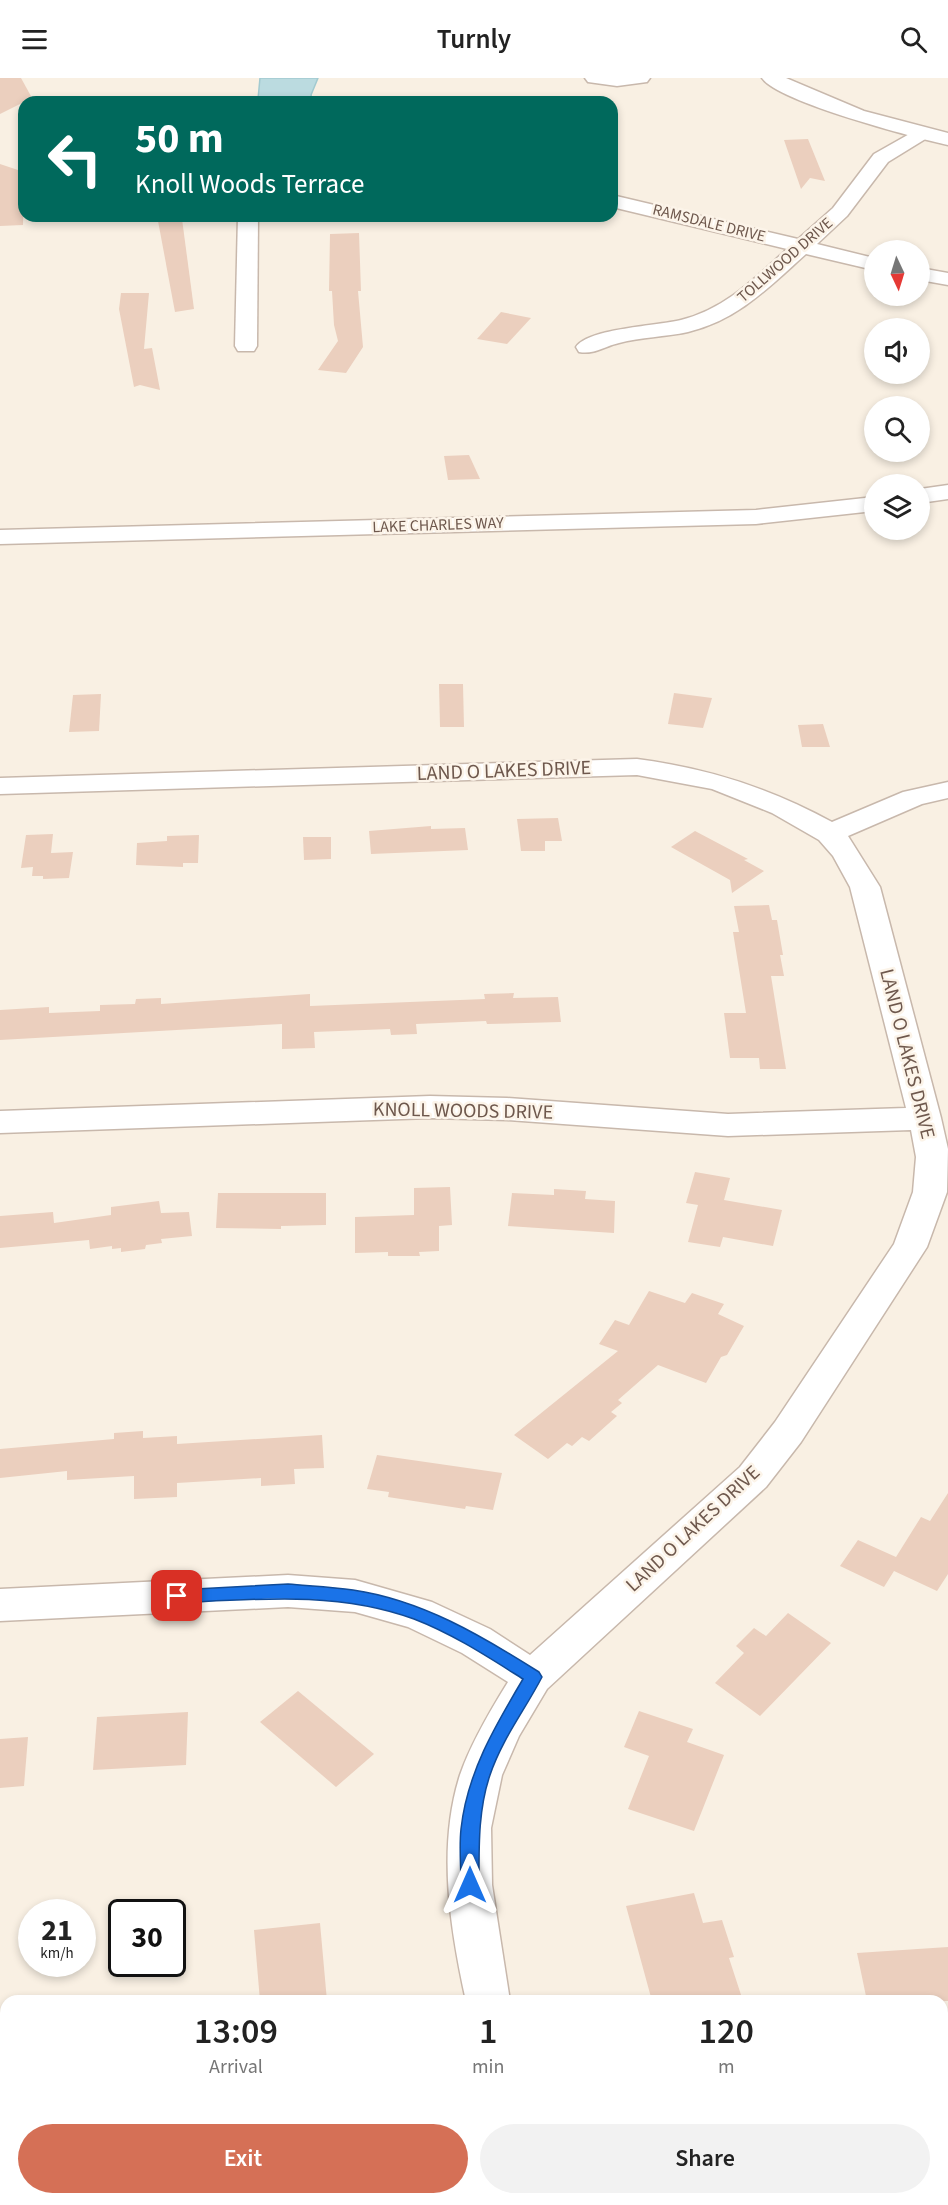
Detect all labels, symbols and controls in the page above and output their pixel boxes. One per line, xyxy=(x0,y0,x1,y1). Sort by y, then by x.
text: Turnly xyxy=(437,20,511,59)
icon: menu xyxy=(18,23,51,56)
icon: search xyxy=(897,23,930,56)
text: 50 m xyxy=(135,109,224,169)
icon: left xyxy=(36,120,114,198)
text: Knoll Woods Terrace xyxy=(135,165,364,204)
street label: RAMSDALE DRIVE xyxy=(650,198,768,248)
street label: TOLLWOOD DRIVE xyxy=(732,212,838,308)
north arrow xyxy=(864,240,930,306)
map controls xyxy=(864,240,930,540)
button: sound xyxy=(864,318,930,384)
button: search xyxy=(864,396,930,462)
button: layers xyxy=(864,474,930,540)
street label: LAKE CHARLES WAY xyxy=(372,512,504,538)
street label: LAND O LAKES DRIVE xyxy=(416,754,592,788)
street label: LAND O LAKES DRIVE xyxy=(872,966,942,1142)
street label: KNOLL WOODS DRIVE xyxy=(373,1095,553,1127)
street label: LAND O LAKES DRIVE xyxy=(620,1459,766,1599)
pin xyxy=(151,1570,202,1621)
icon: arrive xyxy=(160,1579,193,1612)
position arrow xyxy=(438,1853,502,1917)
speed limit sign: 30 xyxy=(108,1899,186,1977)
text: 21 xyxy=(41,1909,73,1952)
text: km/h xyxy=(40,1943,74,1964)
text: 13:09 xyxy=(194,2006,278,2057)
text: 1 xyxy=(479,2006,497,2057)
text: 120 xyxy=(698,2006,754,2057)
text: Arrival xyxy=(209,2053,263,2081)
text: min xyxy=(472,2053,504,2081)
text: m xyxy=(718,2053,734,2081)
button: Exit xyxy=(18,2124,468,2193)
button: Share xyxy=(480,2124,930,2193)

